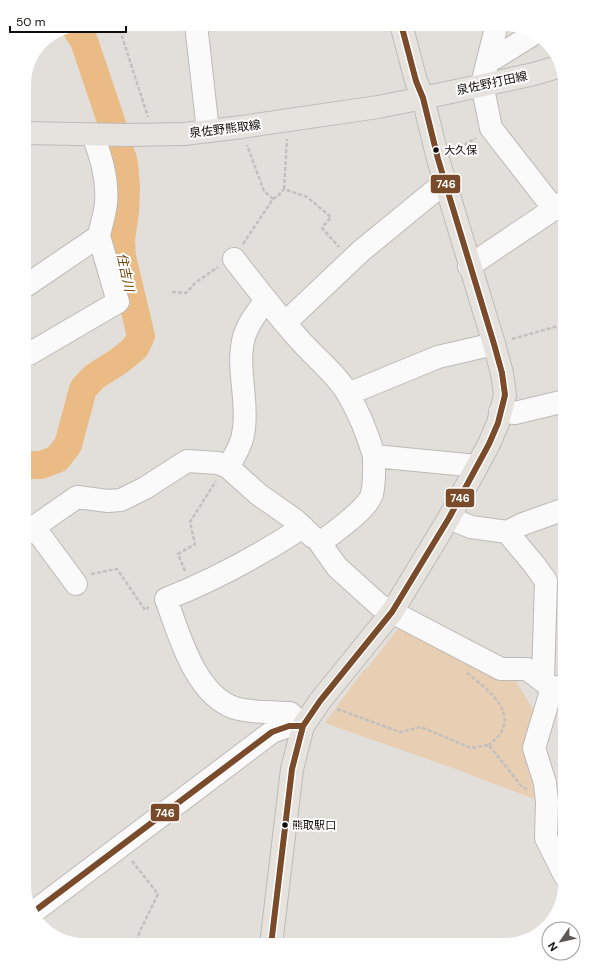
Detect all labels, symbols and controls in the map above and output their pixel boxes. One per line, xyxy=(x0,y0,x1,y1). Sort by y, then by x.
scale bar xyxy=(10,8,126,34)
text: 50 m xyxy=(16,14,45,30)
street label: 泉佐野打田線 xyxy=(455,68,529,98)
street label: 泉佐野熊取線 xyxy=(188,117,262,141)
place label: 大久保 xyxy=(444,143,478,157)
marker: 大久保 xyxy=(431,145,441,155)
line badge: 746 xyxy=(430,174,461,194)
text: 746 xyxy=(436,177,456,191)
water label: 住吉川 xyxy=(113,251,138,295)
line badge: 746 xyxy=(445,488,475,508)
text: 746 xyxy=(450,491,470,505)
line badge: 746 xyxy=(150,803,180,822)
text: 746 xyxy=(155,806,175,820)
place label: 熊取駅口 xyxy=(292,818,336,832)
marker: 熊取駅口 xyxy=(280,820,290,830)
north arrow xyxy=(541,921,581,961)
text: N xyxy=(545,939,561,954)

